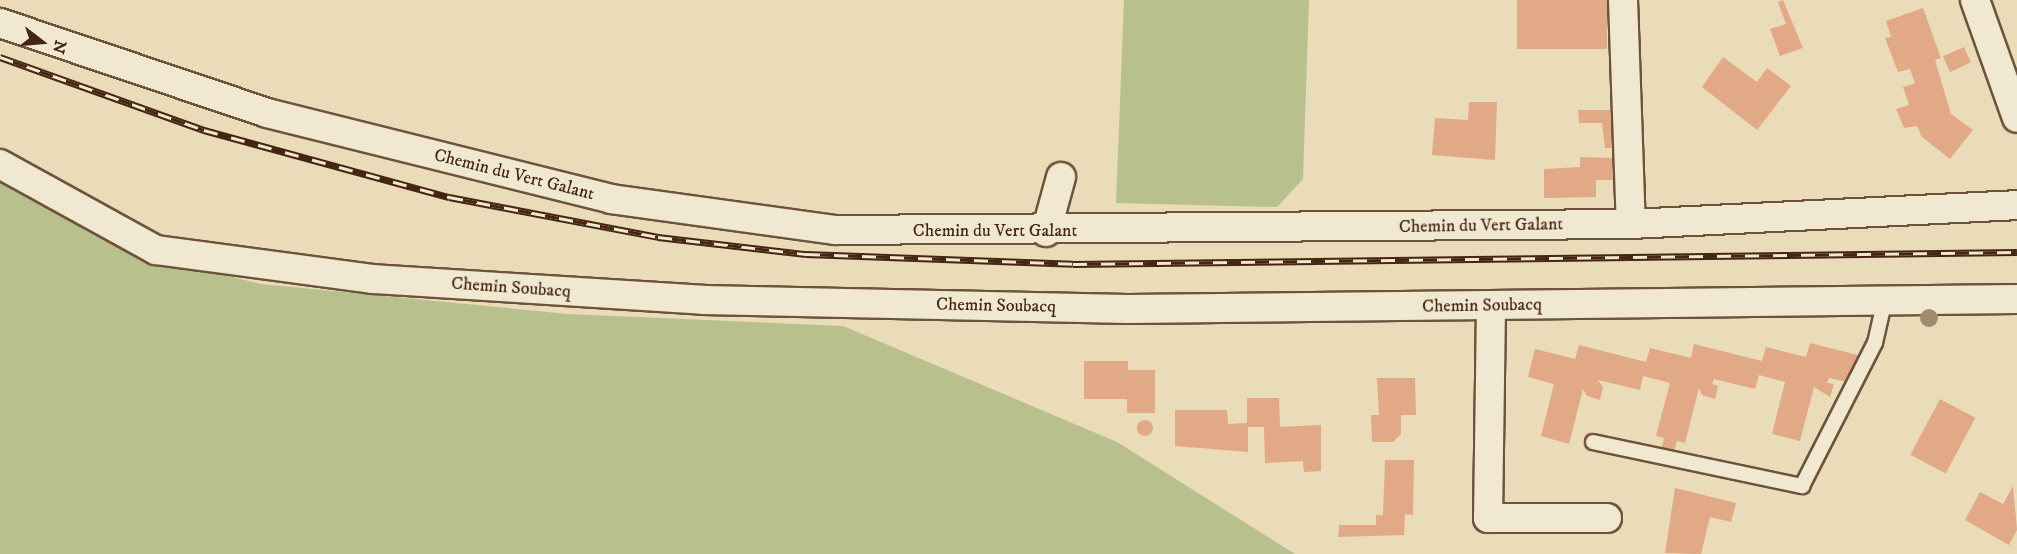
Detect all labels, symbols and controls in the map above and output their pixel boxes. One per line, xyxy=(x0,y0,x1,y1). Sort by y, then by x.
north arrow xyxy=(12,12,72,72)
text: N xyxy=(48,38,71,56)
street label: Chemin du Vert Galant xyxy=(432,145,596,205)
street label: Chemin du Vert Galant xyxy=(1399,214,1563,238)
street label: Chemin du Vert Galant xyxy=(913,220,1077,242)
street label: Chemin Soubacq xyxy=(450,273,572,303)
street label: Chemin Soubacq xyxy=(936,294,1056,318)
street label: Chemin Soubacq xyxy=(1422,294,1542,318)

